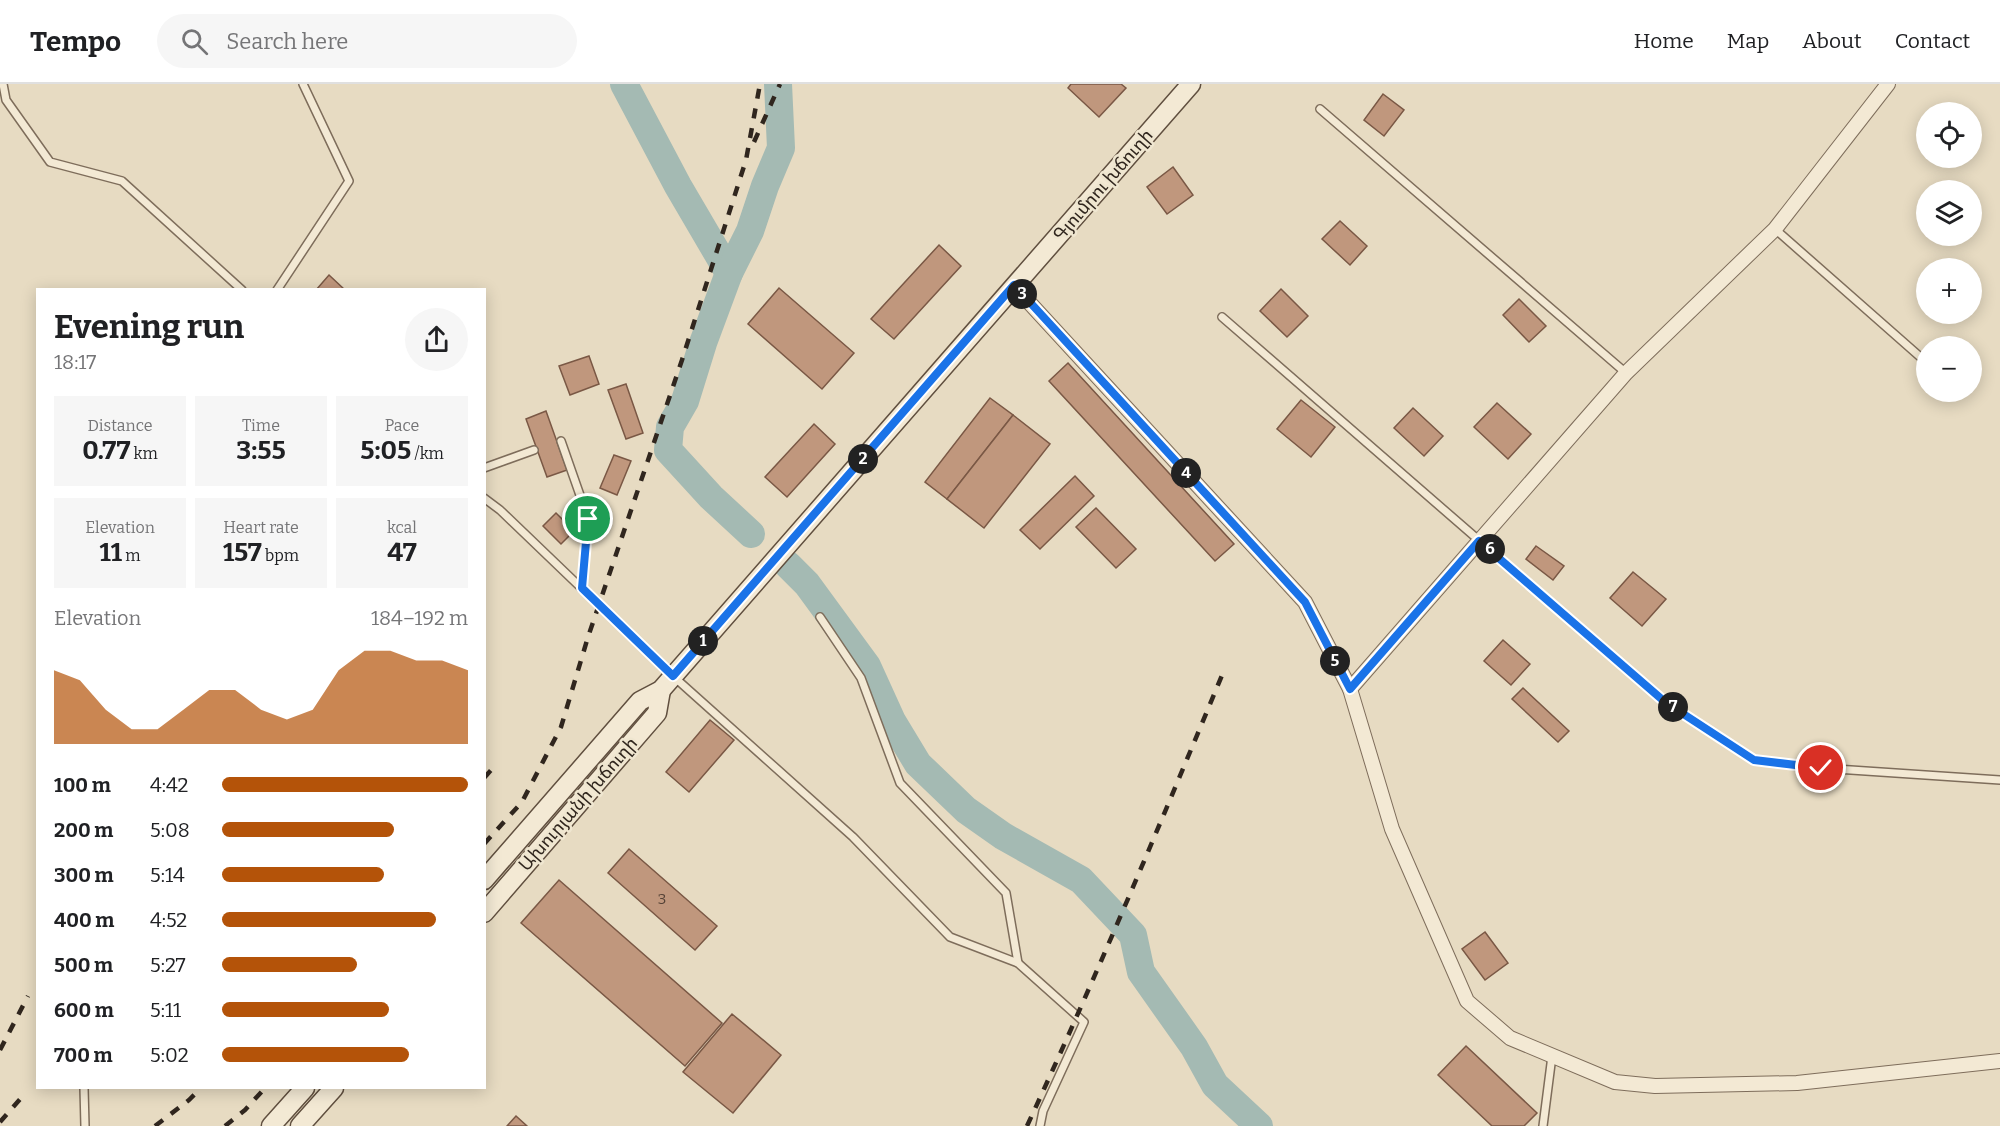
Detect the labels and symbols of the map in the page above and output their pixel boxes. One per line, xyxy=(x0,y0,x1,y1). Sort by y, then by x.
street label: Գյումրու խճուղի xyxy=(1048,124,1158,246)
pin: 3 xyxy=(1007,279,1037,309)
pin: 2 xyxy=(848,444,878,474)
pin: 4 xyxy=(1171,458,1201,488)
pin xyxy=(562,493,613,544)
pin: 6 xyxy=(1475,534,1505,564)
pin: 1 xyxy=(688,626,718,656)
pin: 5 xyxy=(1320,646,1350,676)
pin: 7 xyxy=(1658,692,1688,722)
street label: Ախուրյանի խճուղի xyxy=(514,733,642,875)
pin xyxy=(1795,742,1846,793)
house number: 3 xyxy=(658,890,666,908)

